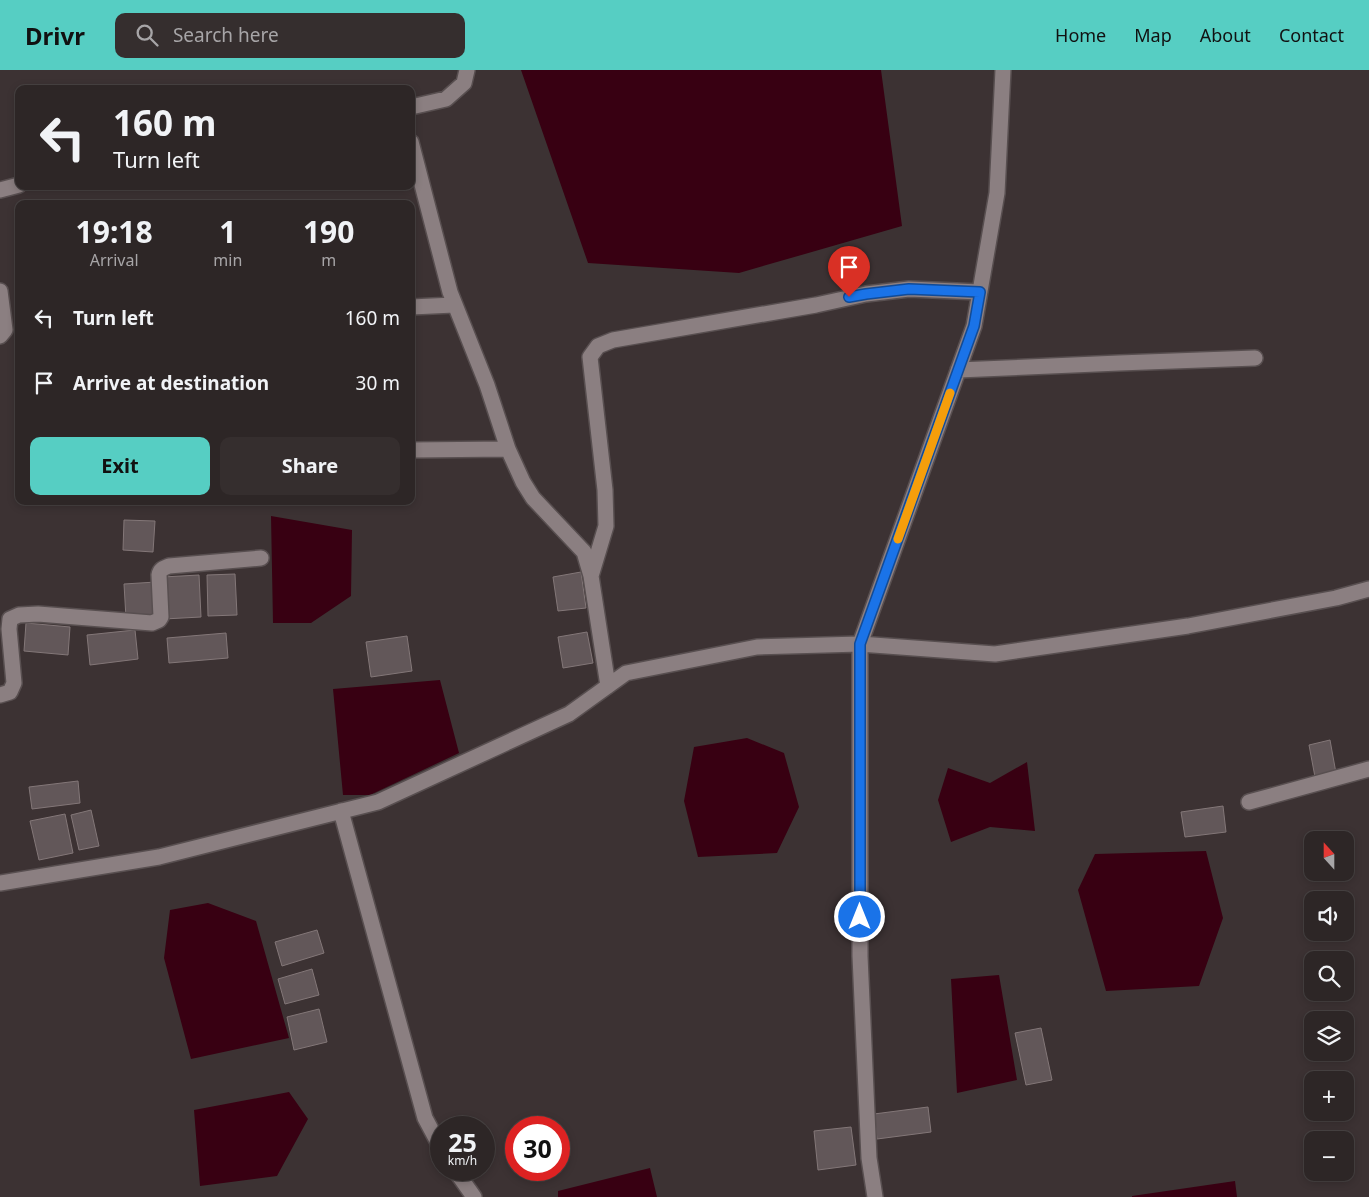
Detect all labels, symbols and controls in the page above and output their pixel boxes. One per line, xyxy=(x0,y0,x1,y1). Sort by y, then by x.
search box xyxy=(115,13,465,58)
text: Drivr xyxy=(25,19,85,52)
icon: search xyxy=(133,21,161,49)
text: Search here xyxy=(173,22,279,48)
text: Home xyxy=(1055,23,1106,47)
text: Map xyxy=(1134,23,1172,47)
text: About xyxy=(1200,23,1251,47)
text: Contact xyxy=(1279,23,1344,47)
text: 160 m xyxy=(113,99,216,146)
icon: left xyxy=(30,105,95,170)
text: Turn left xyxy=(113,144,200,174)
text: 19:18 xyxy=(76,211,153,252)
text: 1 xyxy=(219,211,236,252)
text: 190 xyxy=(303,211,354,252)
pin xyxy=(828,246,870,297)
text: Arrival xyxy=(90,249,139,271)
text: min xyxy=(213,249,242,271)
text: m xyxy=(321,249,336,271)
icon: arrive xyxy=(835,253,863,281)
icon: left xyxy=(30,304,58,332)
text: Turn left xyxy=(73,305,154,331)
text: 160 m xyxy=(345,305,400,331)
icon: arrive xyxy=(30,369,58,397)
text: Arrive at destination xyxy=(73,370,269,396)
text: 30 m xyxy=(356,370,400,396)
button: Exit xyxy=(30,437,210,495)
button: Share xyxy=(220,437,400,495)
north arrow xyxy=(1304,831,1354,881)
map controls xyxy=(1304,831,1354,1181)
position arrow xyxy=(833,890,885,942)
button: sound xyxy=(1304,891,1354,941)
button: search xyxy=(1304,951,1354,1001)
button: layers xyxy=(1304,1011,1354,1061)
button: + xyxy=(1304,1071,1354,1121)
speed limit sign: 30 xyxy=(505,1116,570,1181)
text: 25 xyxy=(448,1125,477,1159)
button: − xyxy=(1304,1131,1354,1181)
text: km/h xyxy=(448,1152,477,1169)

